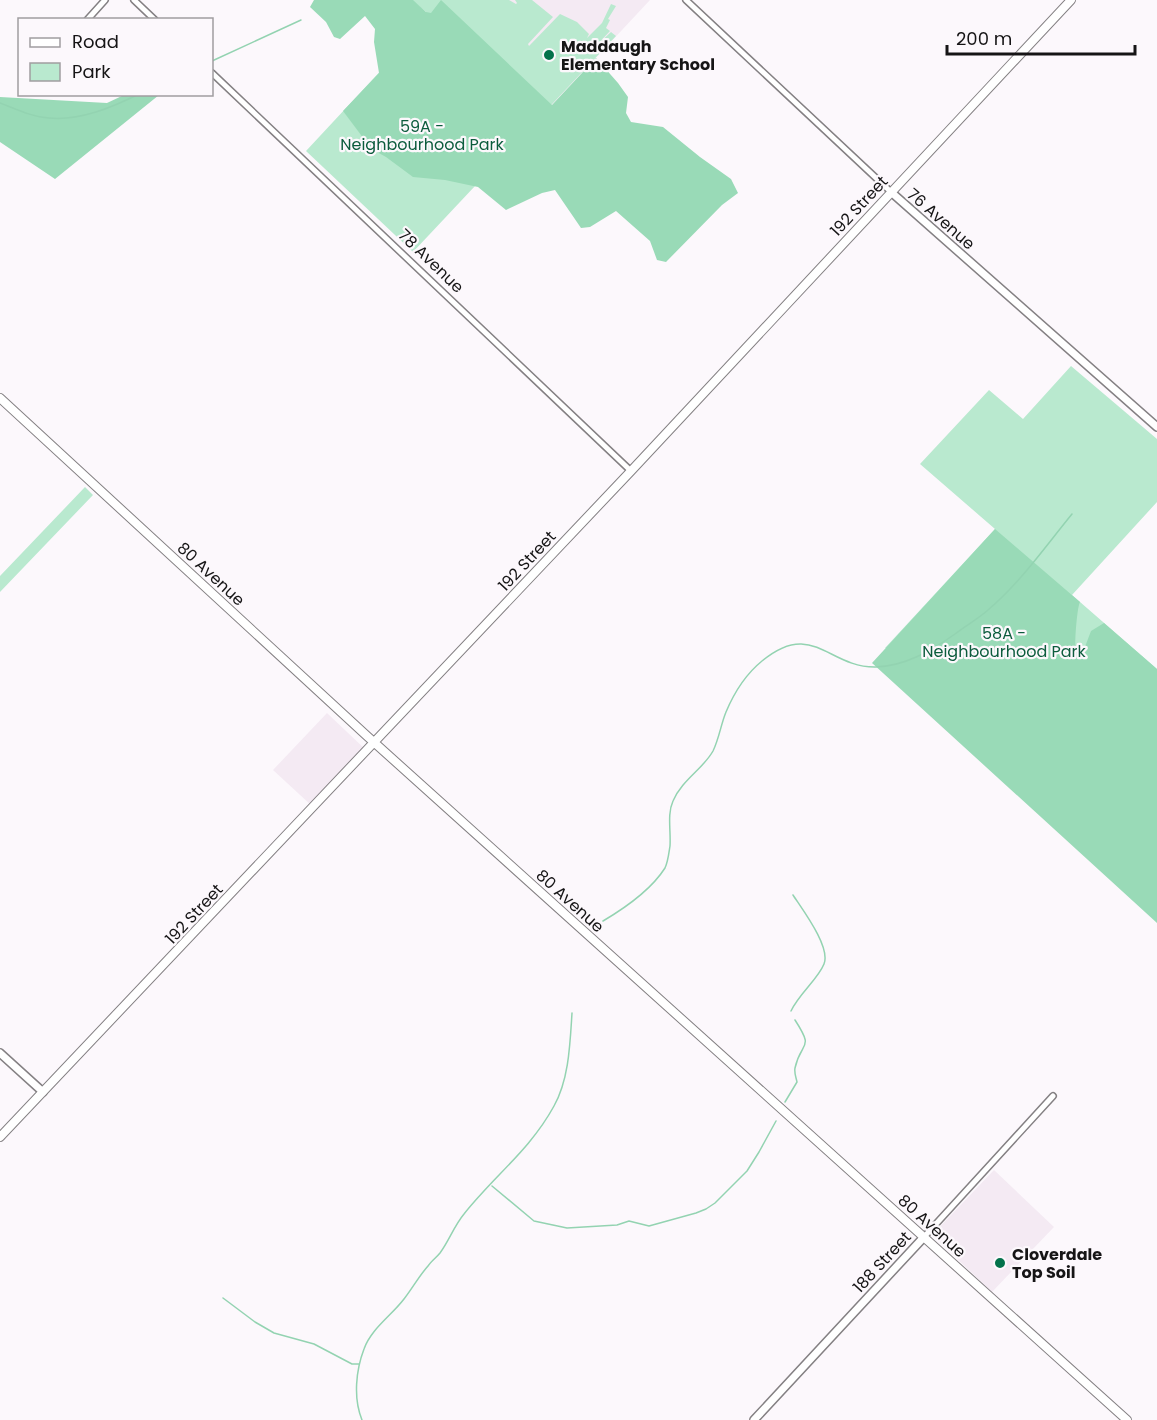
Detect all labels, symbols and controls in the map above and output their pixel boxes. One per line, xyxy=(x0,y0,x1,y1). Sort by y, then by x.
legend xyxy=(18,18,213,96)
scale bar xyxy=(947,18,1134,56)
text: 200 m xyxy=(956,26,1012,51)
text: Road xyxy=(72,29,119,54)
place label: Maddaugh Elementary School xyxy=(561,35,715,76)
marker: Maddaugh Elementary School xyxy=(542,48,556,62)
text: Park xyxy=(72,59,111,84)
park label: 59A - Neighbourhood Park xyxy=(340,115,505,156)
street label: 192 Street xyxy=(825,170,893,241)
street label: 76 Avenue xyxy=(902,183,980,255)
street label: 78 Avenue xyxy=(393,224,469,298)
street label: 192 Street xyxy=(493,525,561,596)
street label: 80 Avenue xyxy=(172,537,250,611)
park label: 58A - Neighbourhood Park xyxy=(922,622,1087,663)
street label: 80 Avenue xyxy=(531,864,609,938)
street label: 192 Street xyxy=(160,878,228,949)
street label: 80 Avenue xyxy=(893,1189,971,1263)
street label: 188 Street xyxy=(848,1226,917,1298)
place label: Cloverdale Top Soil xyxy=(1012,1243,1102,1284)
marker: Cloverdale Top Soil xyxy=(993,1256,1007,1270)

